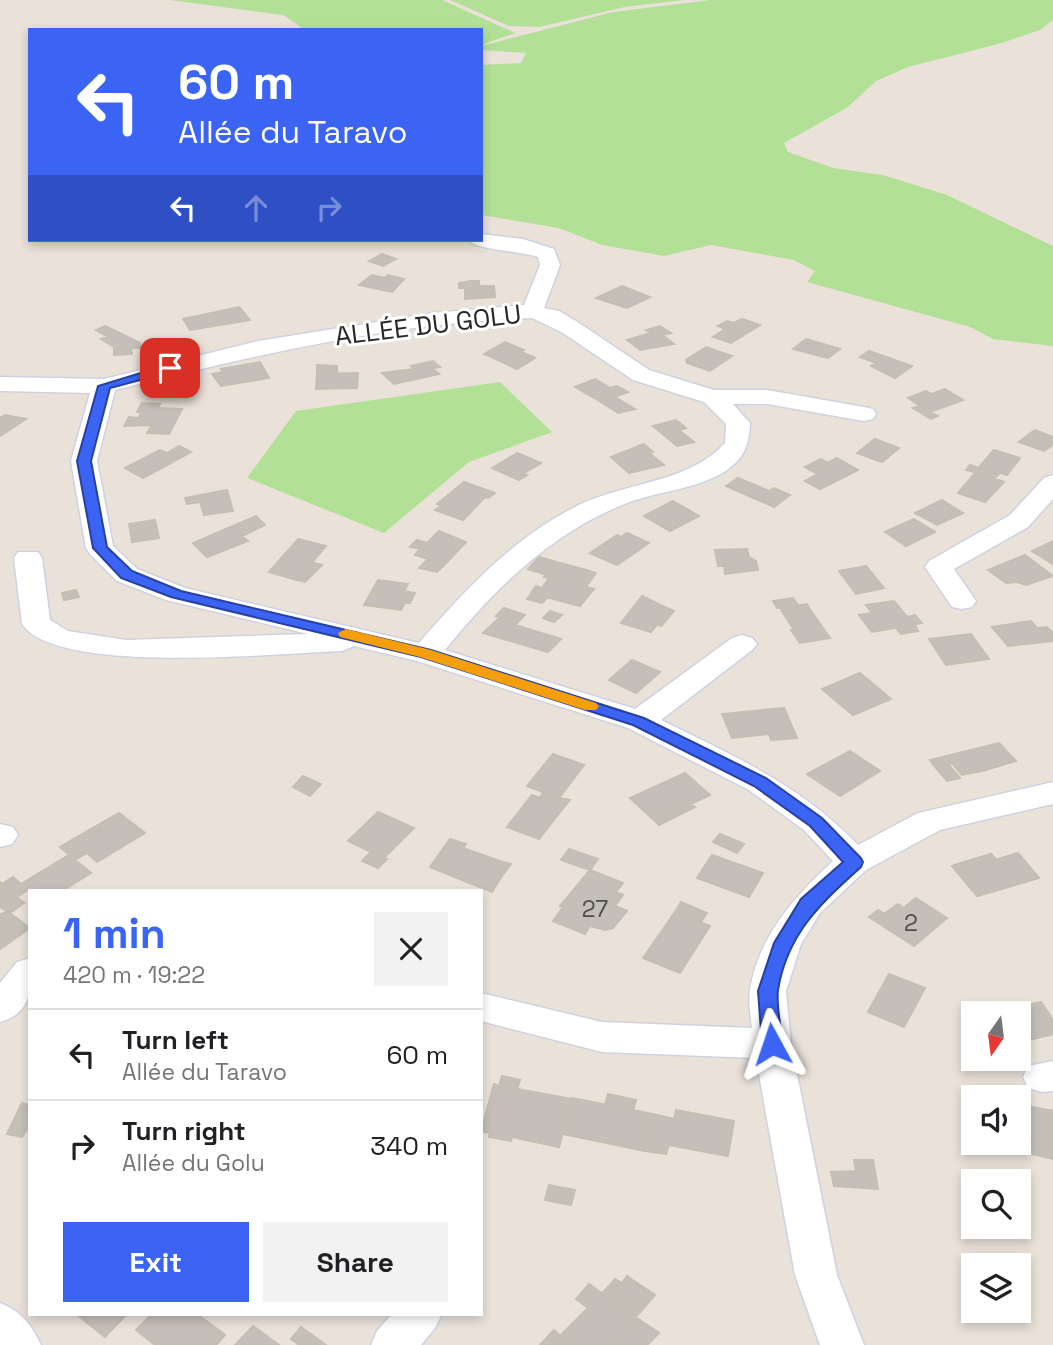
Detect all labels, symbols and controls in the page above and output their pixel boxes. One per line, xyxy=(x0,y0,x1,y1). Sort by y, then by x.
text: 60 m xyxy=(178,51,294,113)
icon: left xyxy=(63,56,154,147)
text: Allée du Taravo xyxy=(178,112,407,152)
icon: left xyxy=(164,189,202,227)
icon: ahead xyxy=(237,189,275,227)
icon: right xyxy=(310,189,348,227)
street label: ALLÉE DU GOLU xyxy=(333,297,523,353)
pin xyxy=(140,338,200,398)
icon: arrive xyxy=(151,349,189,387)
house number: 27 xyxy=(582,894,608,924)
text: 1 min xyxy=(63,907,166,960)
house number: 2 xyxy=(904,908,918,938)
button: close xyxy=(374,912,448,986)
text: 420 m · 19:22 xyxy=(63,960,205,990)
north arrow xyxy=(961,1001,1031,1071)
map controls xyxy=(961,1001,1031,1323)
position arrow xyxy=(735,1007,809,1081)
text: Turn left xyxy=(122,1023,229,1057)
icon: left xyxy=(63,1036,101,1074)
text: 60 m xyxy=(386,1038,448,1072)
text: Allée du Taravo xyxy=(122,1057,287,1087)
button: sound xyxy=(961,1085,1031,1155)
text: Turn right xyxy=(122,1114,246,1148)
icon: right xyxy=(63,1127,101,1165)
text: 340 m xyxy=(370,1129,448,1163)
text: Allée du Golu xyxy=(122,1148,265,1178)
button: search xyxy=(961,1169,1031,1239)
button: Exit xyxy=(63,1222,249,1302)
button: Share xyxy=(263,1222,448,1302)
button: layers xyxy=(961,1253,1031,1323)

